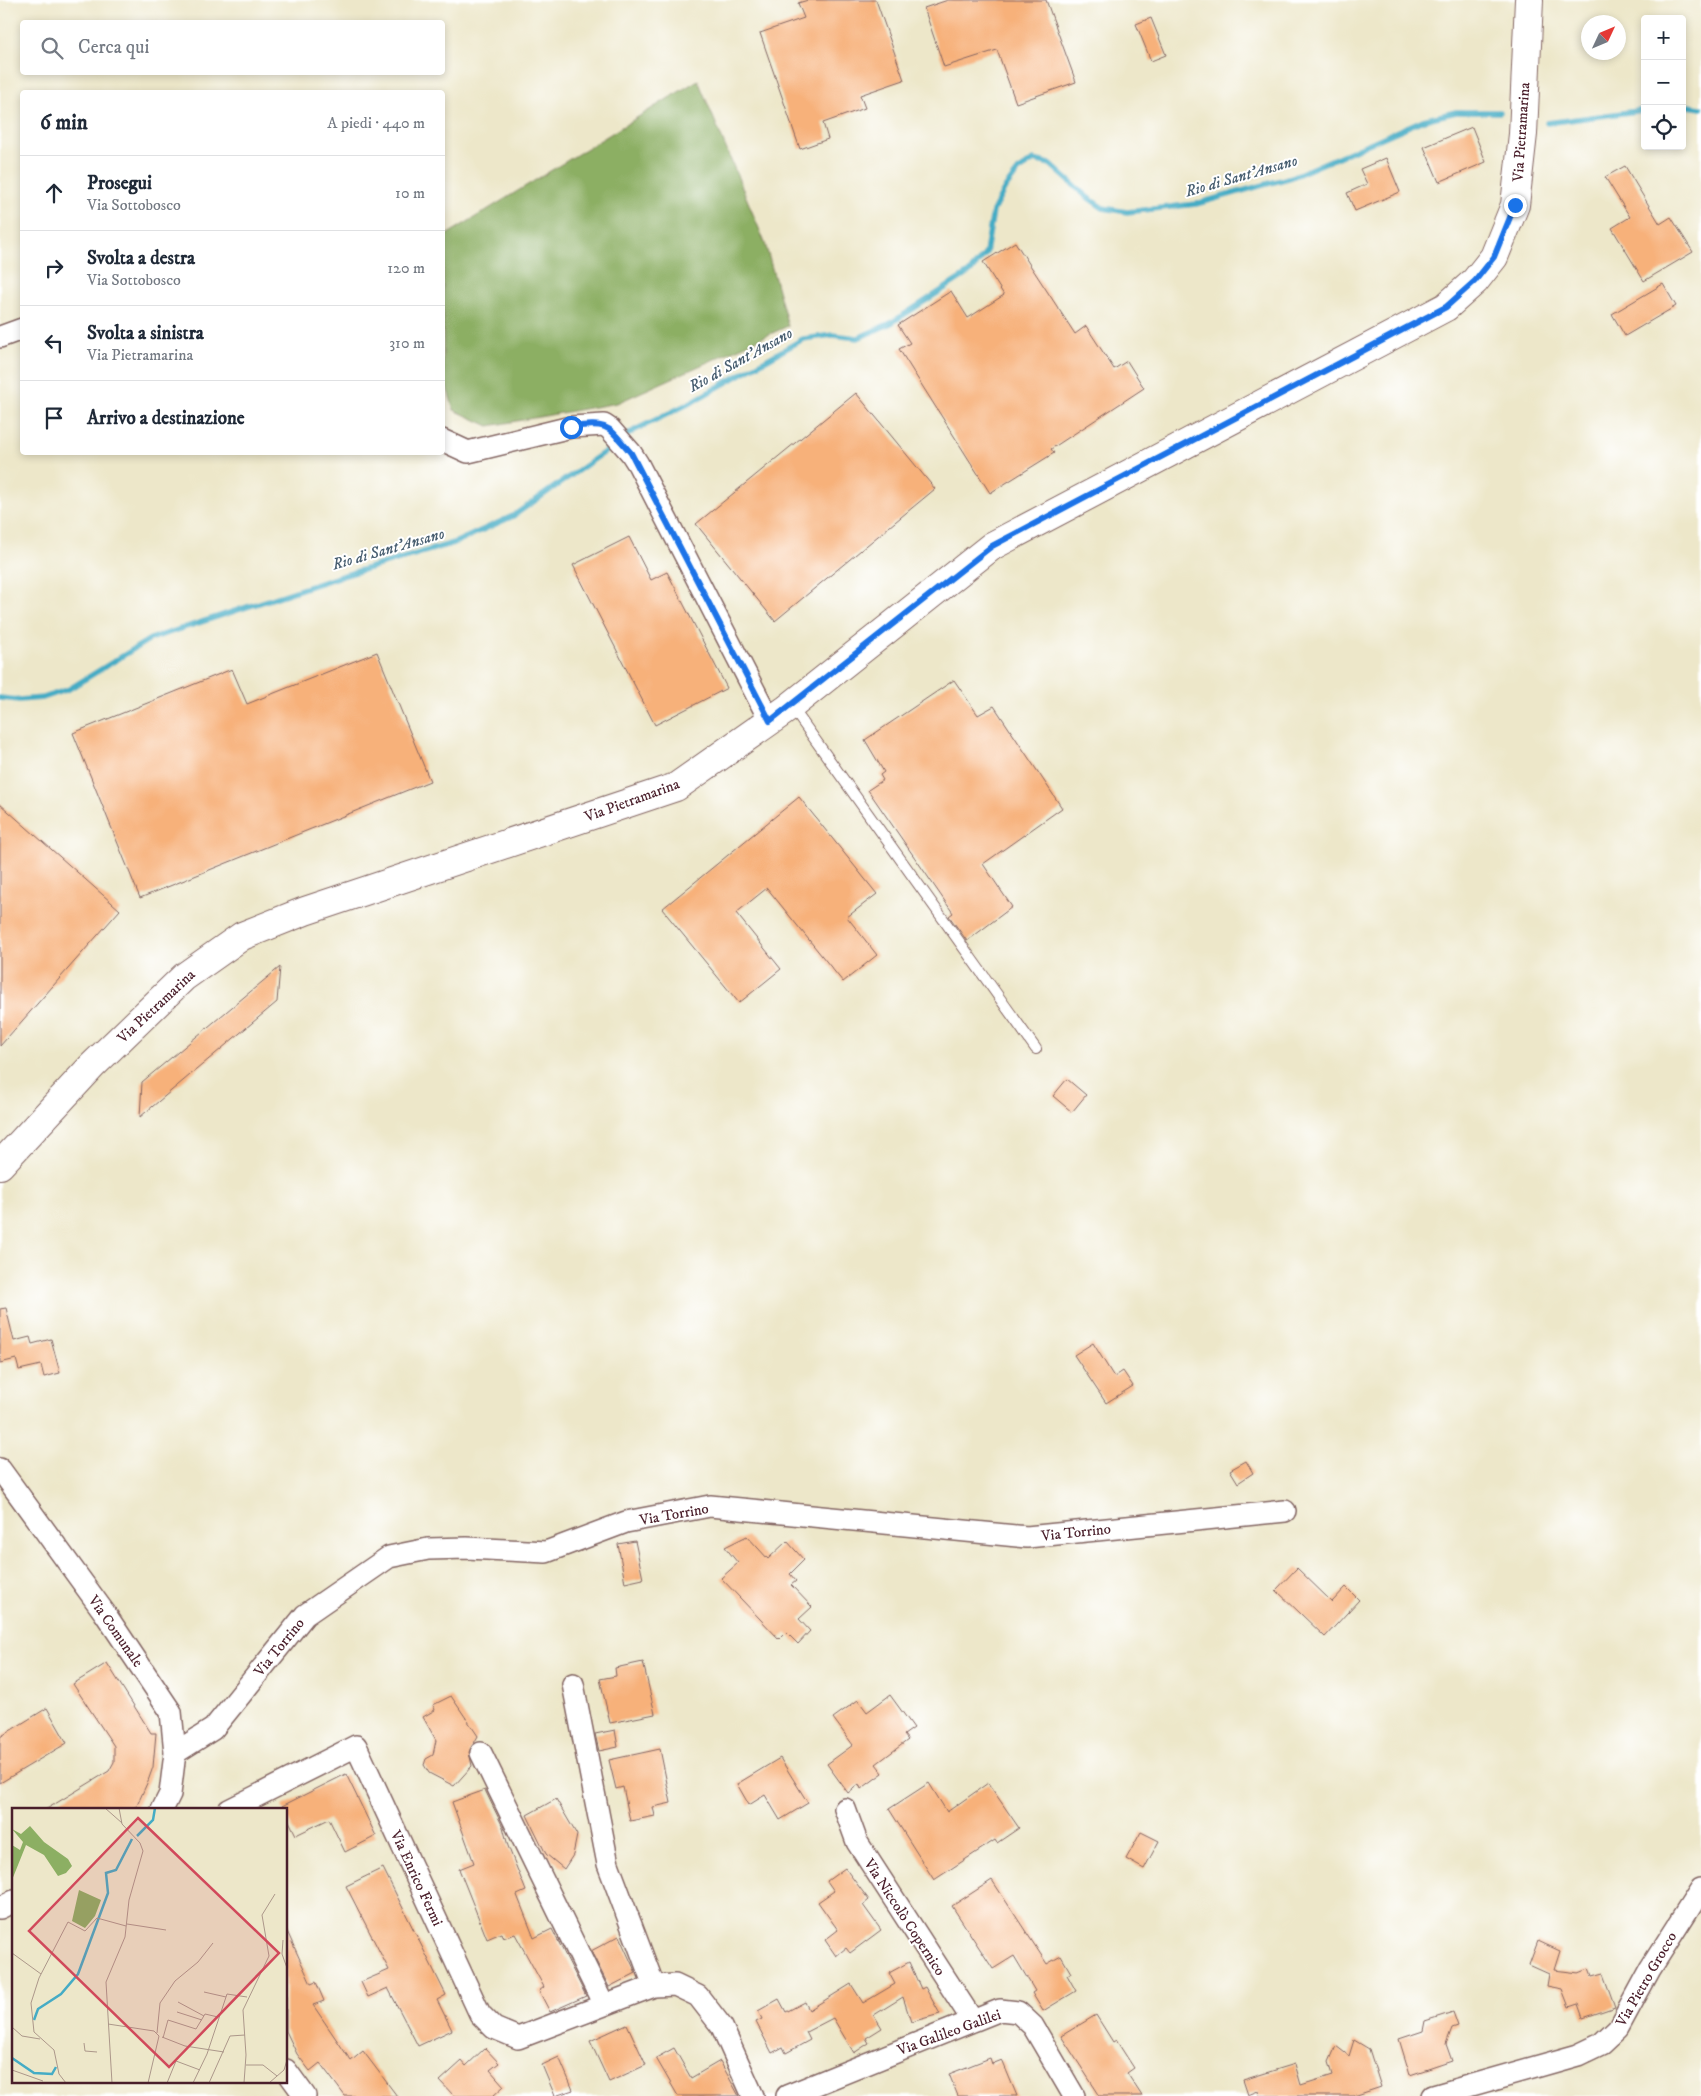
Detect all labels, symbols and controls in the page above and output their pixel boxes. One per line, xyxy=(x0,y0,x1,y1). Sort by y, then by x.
north arrow xyxy=(1581,15,1626,60)
map controls xyxy=(1641,15,1686,150)
button: + xyxy=(1641,15,1686,60)
search box xyxy=(20,20,445,75)
icon: search xyxy=(38,34,66,62)
text: Cerca qui xyxy=(78,36,149,59)
button: − xyxy=(1641,60,1686,105)
street label: Via Pietramarina xyxy=(1508,81,1534,183)
button: locate xyxy=(1641,105,1686,150)
text: 6 min xyxy=(40,110,88,136)
text: A piedi · 440 m xyxy=(327,113,425,133)
water label: Rio di Sant'Ansano xyxy=(1182,150,1300,202)
text: Prosegui xyxy=(87,172,152,195)
icon: ahead xyxy=(40,179,68,207)
text: 10 m xyxy=(395,183,425,203)
route end xyxy=(1504,194,1527,217)
text: Via Sottobosco xyxy=(87,195,181,215)
text: Svolta a destra xyxy=(87,247,195,270)
icon: right xyxy=(40,254,68,282)
text: 120 m xyxy=(387,258,425,278)
text: Via Sottobosco xyxy=(87,270,181,290)
text: Svolta a sinistra xyxy=(87,322,204,345)
water label: Rio di Sant'Ansano xyxy=(684,323,796,397)
icon: left xyxy=(40,329,68,357)
text: 310 m xyxy=(389,333,425,353)
text: Via Pietramarina xyxy=(87,345,193,365)
icon: arrive xyxy=(40,404,68,432)
text: Arrivo a destinazione xyxy=(87,407,245,430)
route start xyxy=(560,416,583,439)
water label: Rio di Sant'Ansano xyxy=(329,523,447,575)
street label: Via Pietramarina xyxy=(581,774,683,827)
street label: Via Pietramarina xyxy=(113,965,200,1048)
street label: Via Torrino xyxy=(637,1499,710,1530)
street label: Via Torrino xyxy=(1039,1519,1112,1546)
street label: Via Comunale xyxy=(83,1591,147,1671)
street label: Via Torrino xyxy=(249,1614,309,1681)
inset map xyxy=(12,1808,288,2084)
street label: Via Enrico Fermi xyxy=(386,1826,447,1929)
street label: Via Niccolò Copernico xyxy=(859,1854,950,1979)
street label: Via Pietro Grocco xyxy=(1611,1929,1681,2031)
street label: Via Galileo Galilei xyxy=(894,2005,1004,2060)

